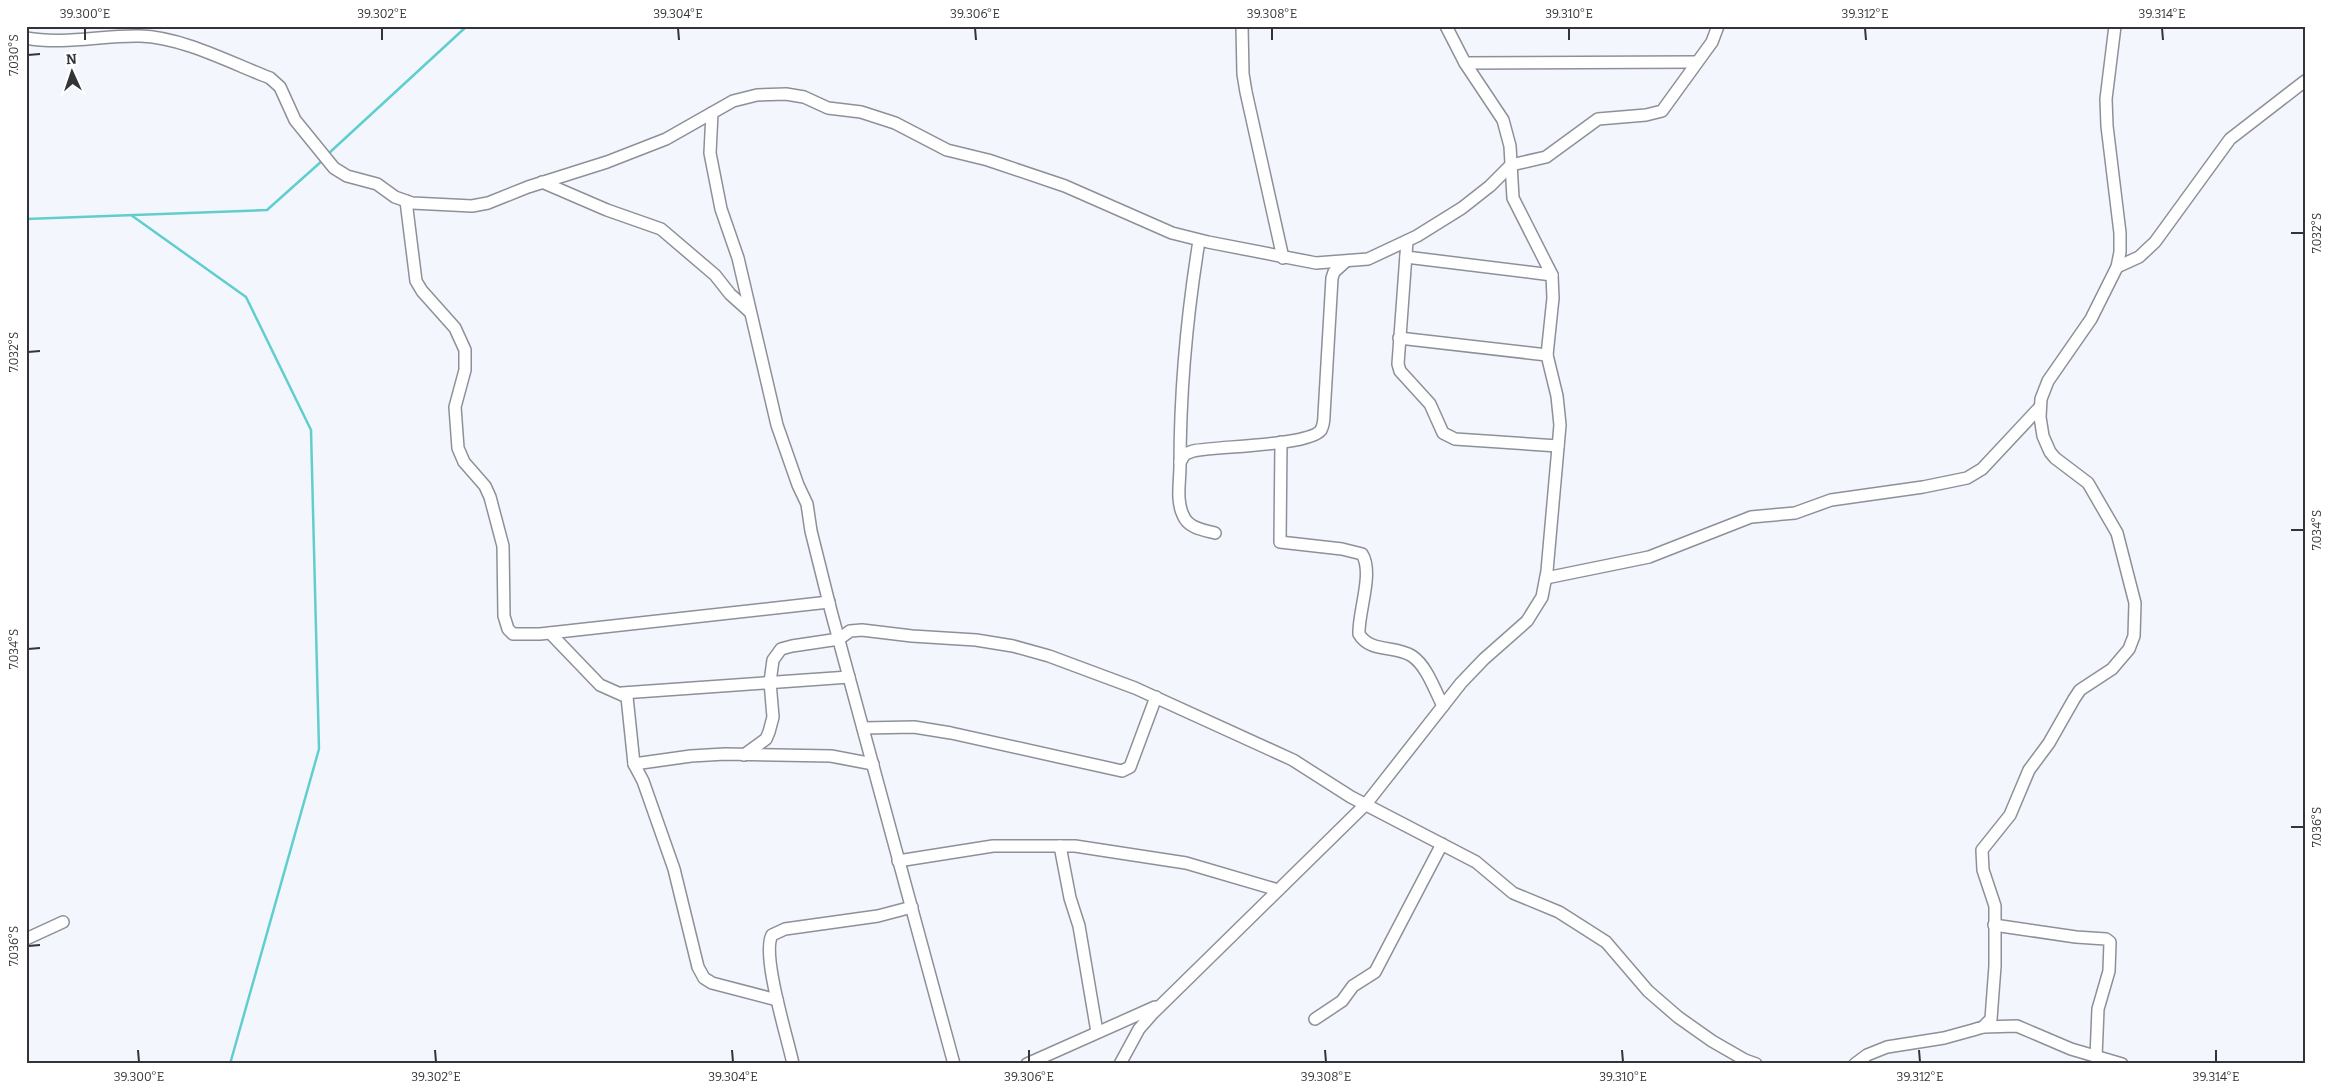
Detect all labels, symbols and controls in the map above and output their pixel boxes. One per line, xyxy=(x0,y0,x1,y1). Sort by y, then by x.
text: 39.300°E xyxy=(60,7,110,21)
text: 39.302°E xyxy=(357,7,407,21)
text: 39.304°E xyxy=(653,7,703,21)
text: 39.306°E xyxy=(950,7,1000,21)
text: 39.308°E xyxy=(1247,7,1297,21)
text: 39.310°E xyxy=(1545,7,1593,21)
text: 39.312°E xyxy=(1842,7,1888,21)
text: 39.314°E xyxy=(2139,7,2185,21)
text: 7.030°S xyxy=(7,34,21,76)
north arrow xyxy=(48,48,98,98)
text: N xyxy=(66,51,77,68)
text: 7.032°S xyxy=(2310,213,2324,253)
text: 7.032°S xyxy=(7,332,21,372)
text: 7.034°S xyxy=(2310,510,2324,550)
text: 7.034°S xyxy=(7,629,21,669)
text: 7.036°S xyxy=(2310,807,2324,847)
text: 7.036°S xyxy=(7,926,21,966)
text: 39.300°E xyxy=(114,1070,164,1084)
text: 39.302°E xyxy=(411,1070,461,1084)
text: 39.304°E xyxy=(708,1070,758,1084)
text: 39.306°E xyxy=(1004,1070,1054,1084)
text: 39.308°E xyxy=(1301,1070,1351,1084)
text: 39.310°E xyxy=(1599,1070,1647,1084)
text: 39.312°E xyxy=(1897,1070,1943,1084)
text: 39.314°E xyxy=(2193,1070,2239,1084)

